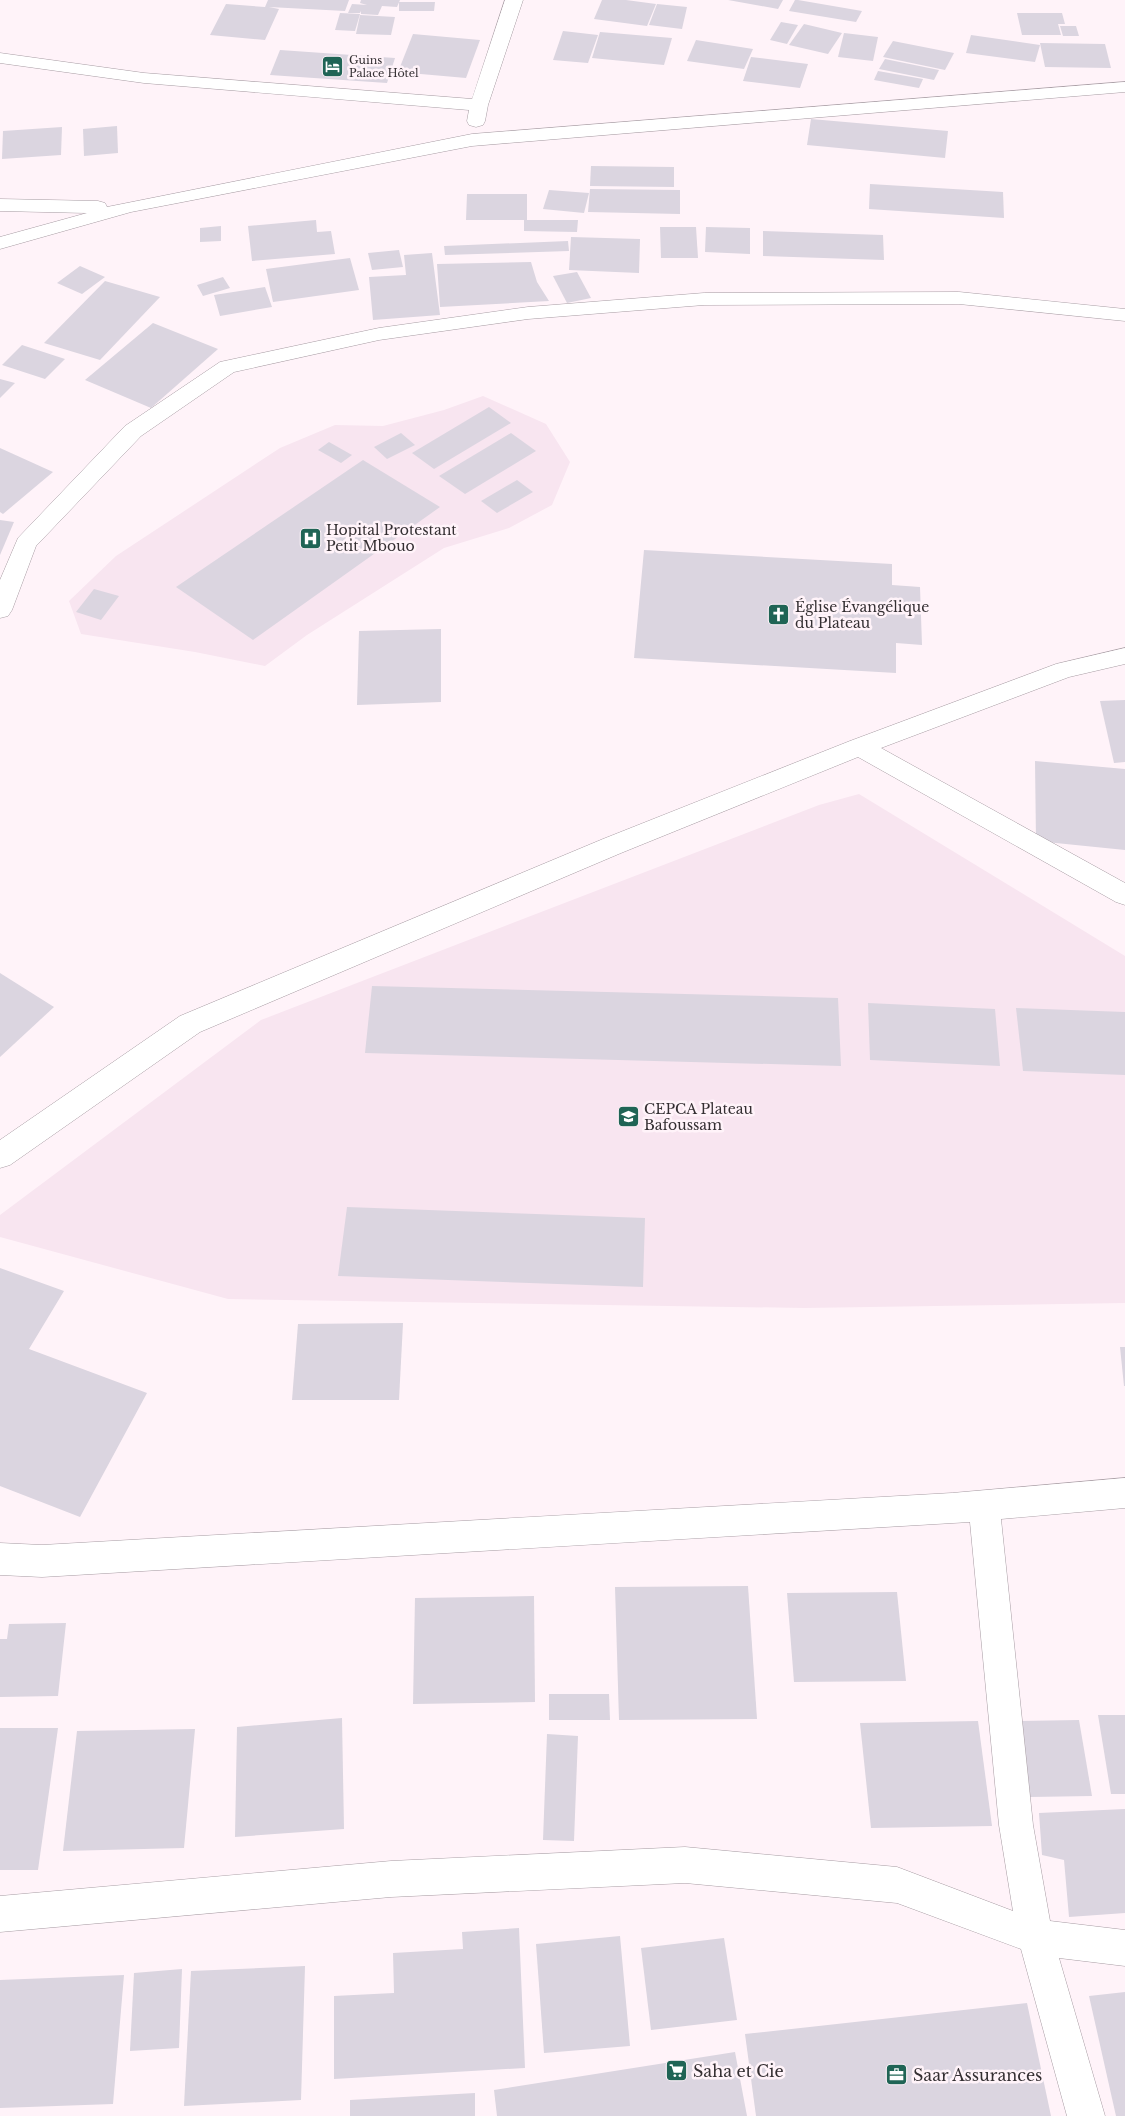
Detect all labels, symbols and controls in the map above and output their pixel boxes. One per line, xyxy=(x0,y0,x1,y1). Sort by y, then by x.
place label: Guins Palace Hôtel xyxy=(349,53,419,80)
hotel icon: Guins Palace Hôtel xyxy=(321,54,345,78)
place label: Hopital Protestant Petit Mbouo xyxy=(326,521,457,555)
hospital icon: Hopital Protestant Petit Mbouo xyxy=(298,526,322,550)
place label: Église Évangélique du Plateau xyxy=(795,598,929,632)
church icon: Église Évangélique du Plateau xyxy=(767,603,791,627)
place label: CEPCA Plateau Bafoussam xyxy=(644,1100,753,1134)
school or university icon: CEPCA Plateau Bafoussam xyxy=(616,1105,640,1129)
supermarket icon: Saha et Cie xyxy=(665,2059,689,2083)
place label: Saha et Cie xyxy=(693,2061,784,2081)
office icon: Saar Assurances xyxy=(885,2063,909,2087)
place label: Saar Assurances xyxy=(913,2065,1042,2085)

